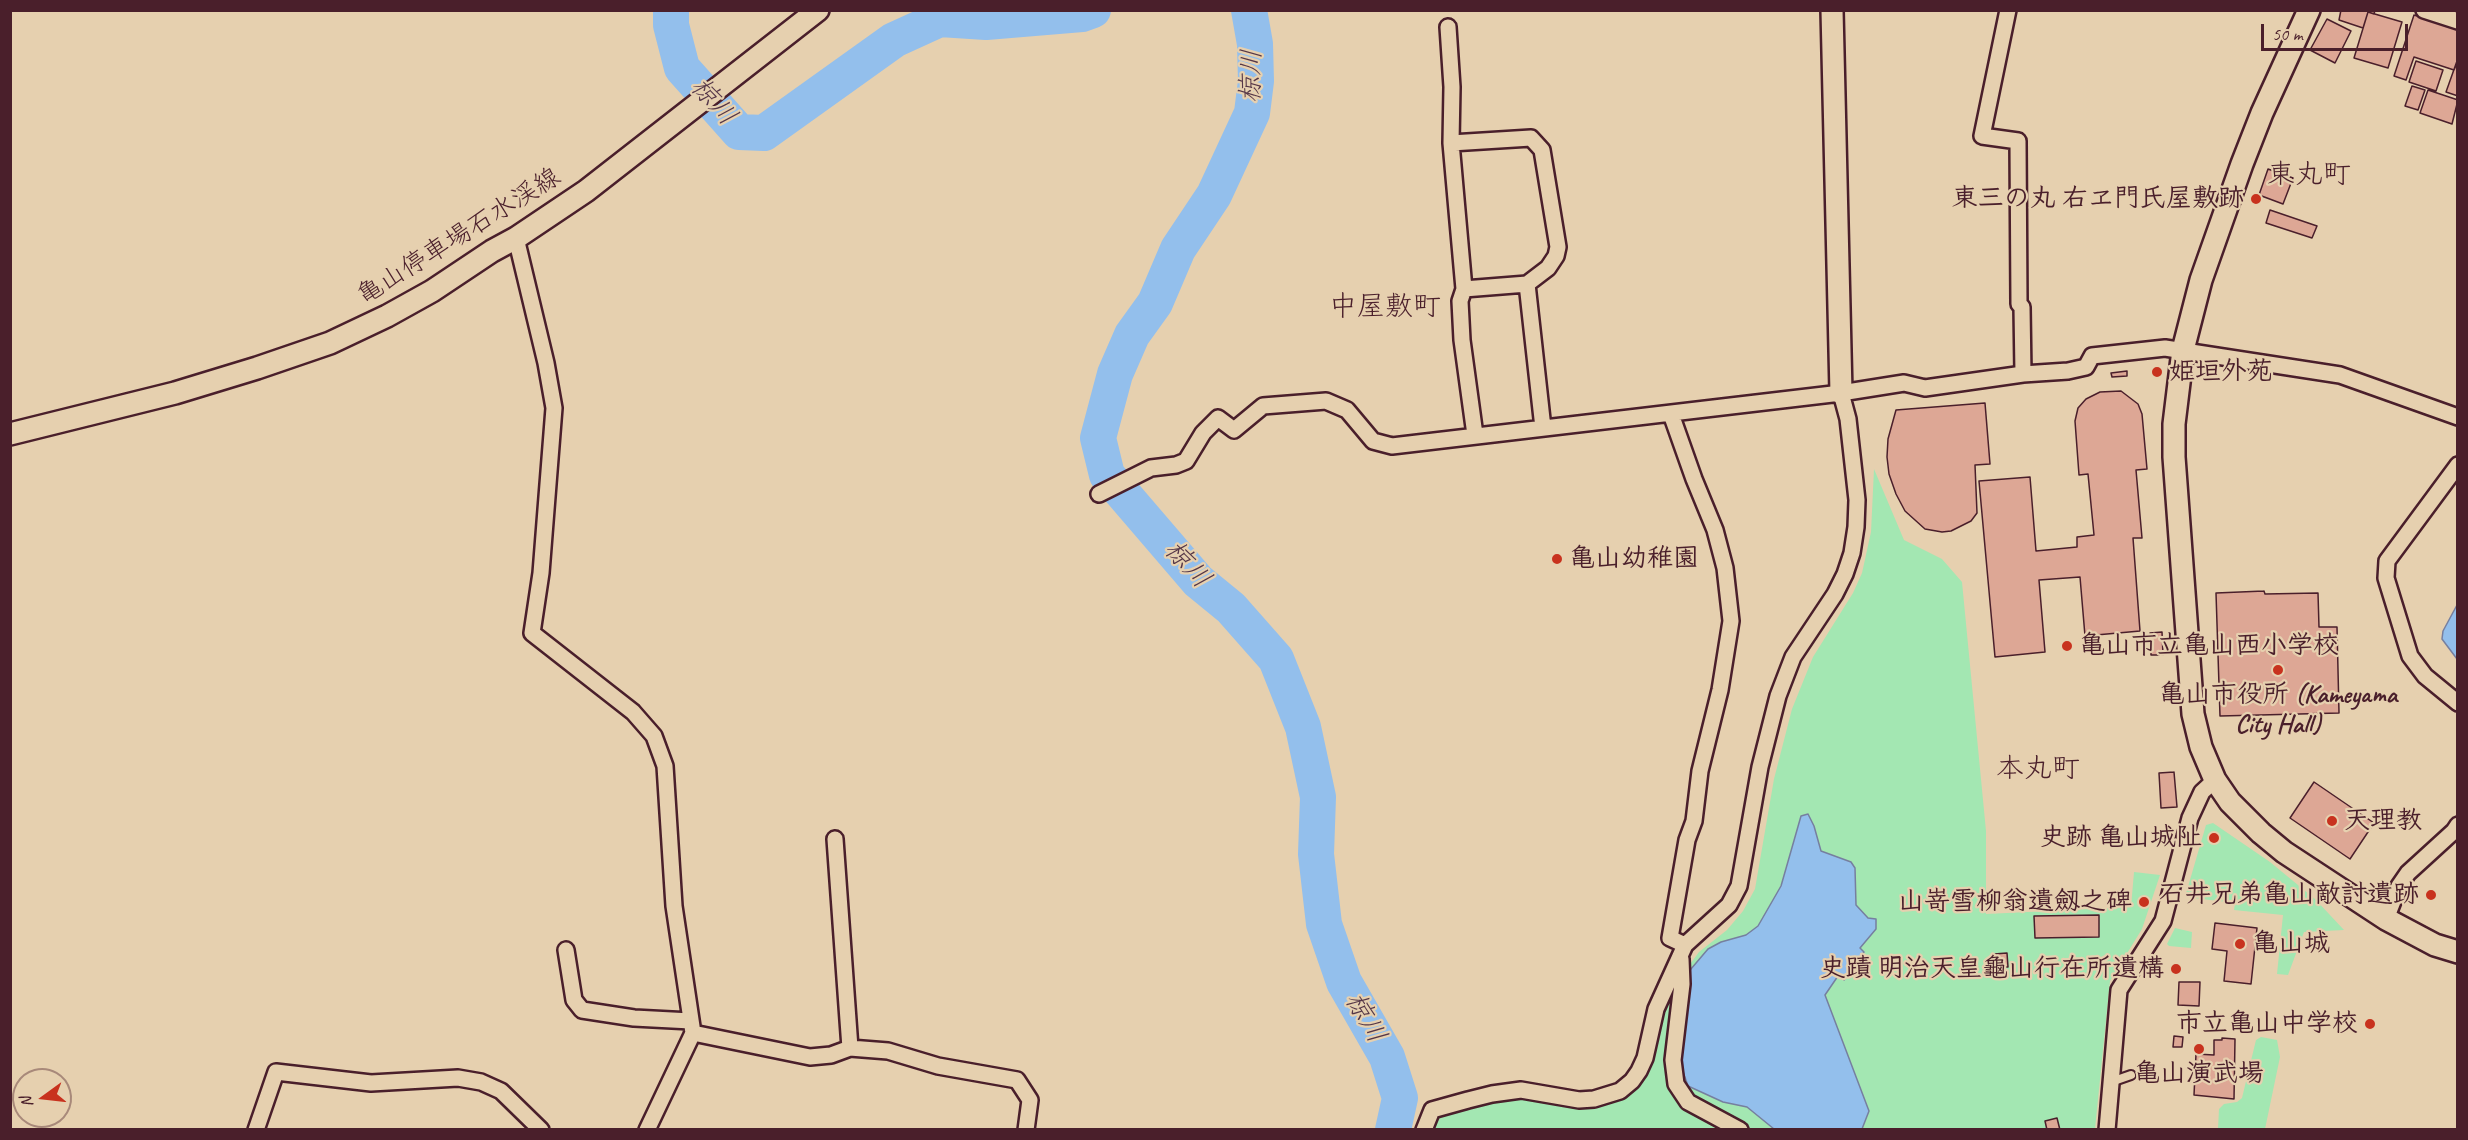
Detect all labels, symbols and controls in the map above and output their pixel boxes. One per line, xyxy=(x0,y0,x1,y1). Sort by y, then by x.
scale bar xyxy=(2264,12,2411,50)
text: 50 m xyxy=(2272,23,2303,45)
water label: 椋川 xyxy=(1235,48,1269,104)
water label: 椋川 xyxy=(683,71,743,133)
district label: 東丸町 xyxy=(2267,159,2351,193)
street label: 亀山停車場石水渓線 xyxy=(352,162,566,312)
place label: 東三の丸 右ヱ門氏屋敷跡 xyxy=(1952,183,2244,215)
marker: 東三の丸 右ヱ門氏屋敷跡 xyxy=(2249,192,2263,206)
district label: 中屋敷町 xyxy=(1329,291,1441,325)
place label: 姫垣外苑 xyxy=(2169,356,2273,388)
marker: 姫垣外苑 xyxy=(2150,365,2164,379)
water label: 椋川 xyxy=(1157,534,1217,596)
place label: 亀山幼稚園 xyxy=(1569,543,1699,575)
marker: 亀山幼稚園 xyxy=(1550,552,1564,566)
place label: 亀山市立亀山西小学校 xyxy=(2079,630,2339,662)
marker: 亀山市立亀山西小学校 xyxy=(2060,639,2074,653)
marker: 亀山市役所 (Kameyama City Hall) xyxy=(2271,663,2285,677)
place label: 亀山市役所 (Kameyama City Hall) xyxy=(2159,679,2397,740)
district label: 本丸町 xyxy=(1996,753,2080,787)
place label: 天理教 xyxy=(2344,805,2422,837)
marker: 天理教 xyxy=(2325,814,2339,828)
place label: 史跡 亀山城阯 xyxy=(2040,822,2202,854)
marker: 史跡 亀山城阯 xyxy=(2207,831,2221,845)
place label: 石井兄弟亀山敵討遺跡 xyxy=(2159,879,2419,911)
place label: 山嵜雪柳翁遺劔之碑 xyxy=(1898,886,2132,918)
marker: 石井兄弟亀山敵討遺跡 xyxy=(2424,888,2438,902)
marker: 山嵜雪柳翁遺劔之碑 xyxy=(2137,895,2151,909)
place label: 亀山城 xyxy=(2252,928,2330,960)
marker: 亀山城 xyxy=(2233,937,2247,951)
place label: 史蹟 明治天皇龜山行在所遺構 xyxy=(1820,953,2164,985)
marker: 史蹟 明治天皇龜山行在所遺構 xyxy=(2169,962,2183,976)
water label: 椋川 xyxy=(1337,987,1393,1049)
place label: 市立亀山中学校 xyxy=(2176,1008,2358,1040)
marker: 市立亀山中学校 xyxy=(2363,1017,2377,1031)
marker: 亀山演武場 xyxy=(2192,1042,2206,1056)
place label: 亀山演武場 xyxy=(2134,1058,2264,1090)
north arrow xyxy=(12,1068,72,1128)
text: N xyxy=(16,1095,37,1110)

